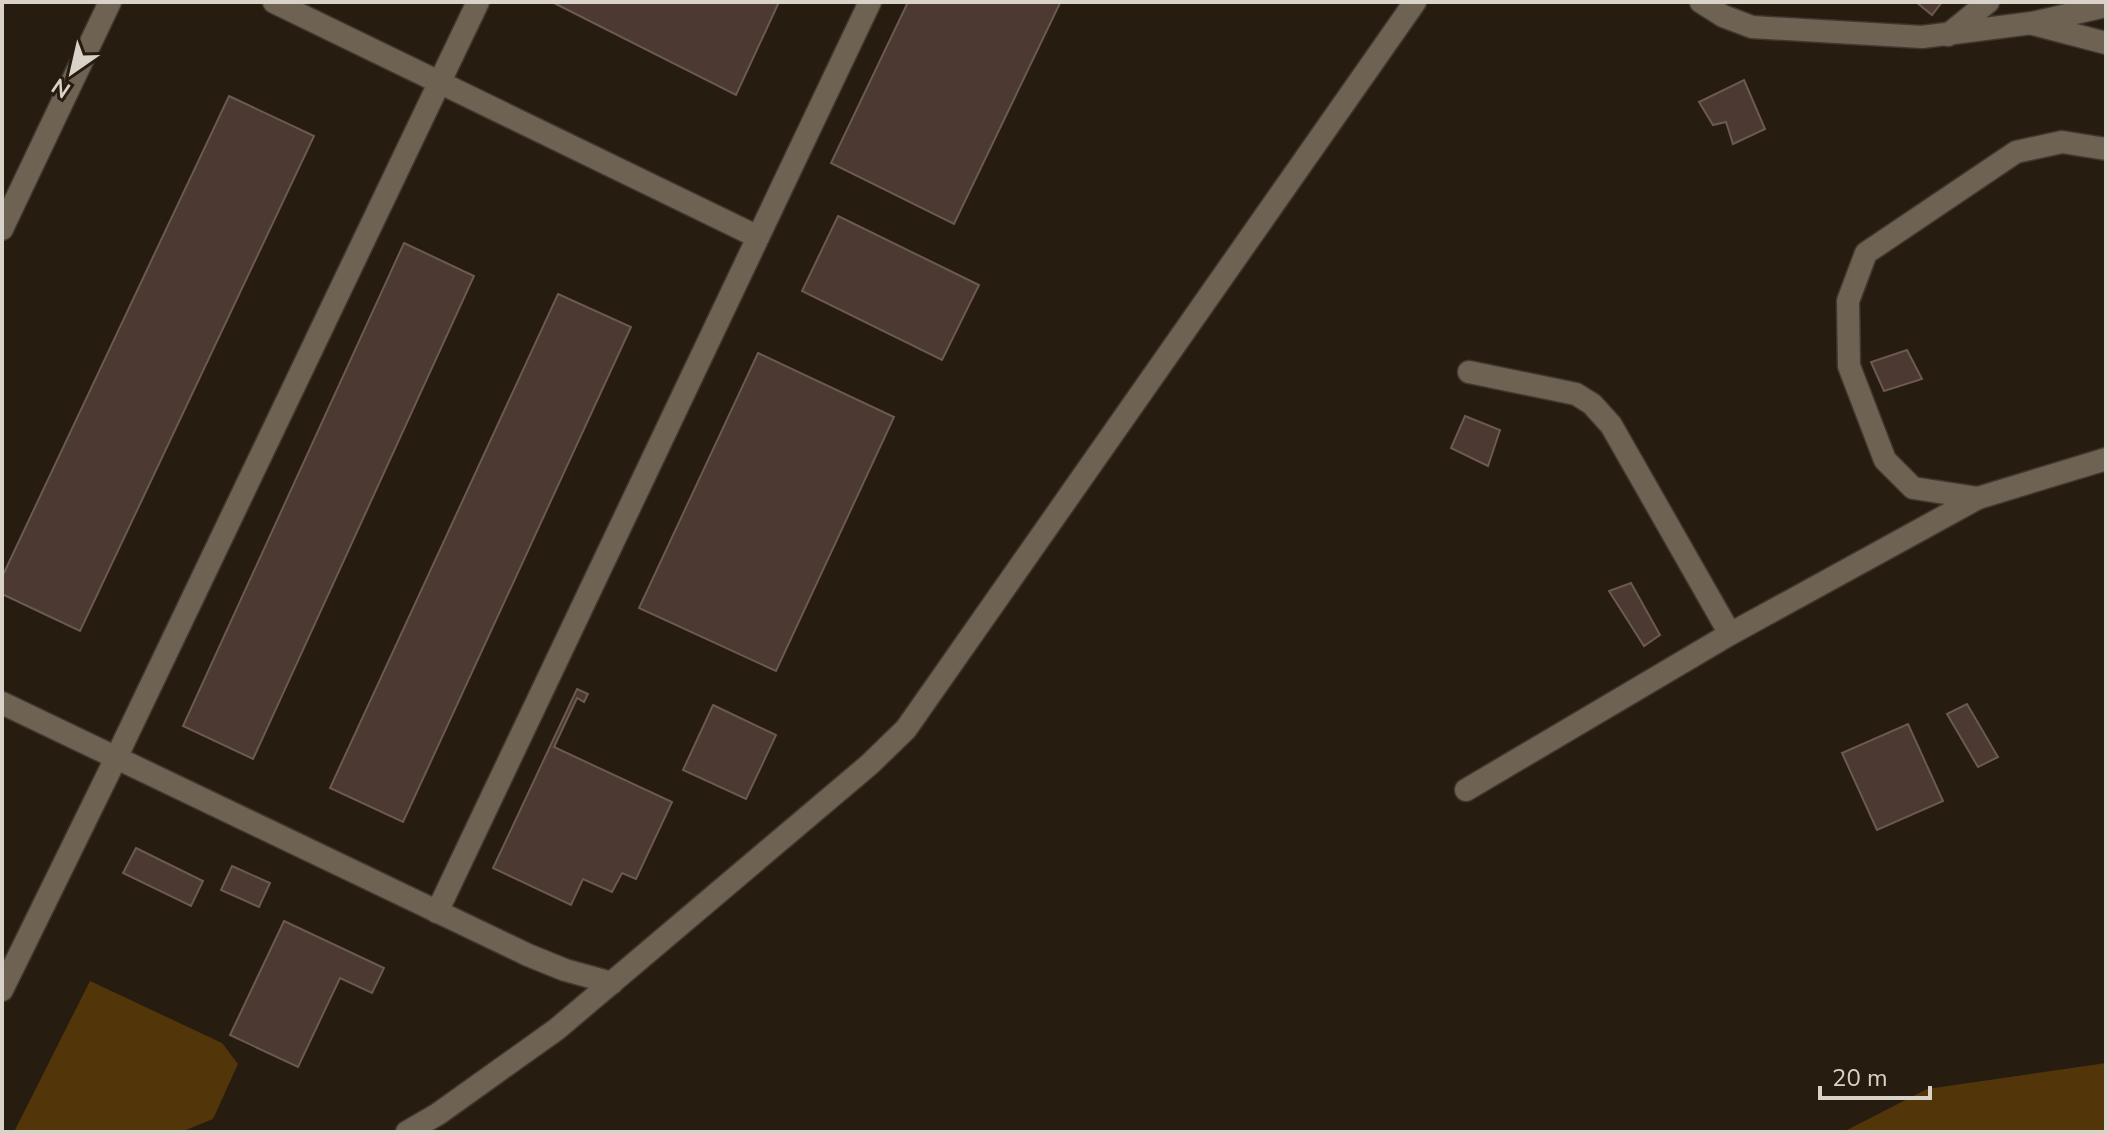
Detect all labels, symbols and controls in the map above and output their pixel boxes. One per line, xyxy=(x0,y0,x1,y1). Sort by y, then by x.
north arrow xyxy=(32,32,112,112)
text: N xyxy=(46,71,77,105)
scale bar xyxy=(1820,1050,1930,1100)
text: 20 m xyxy=(1832,1062,1888,1094)

